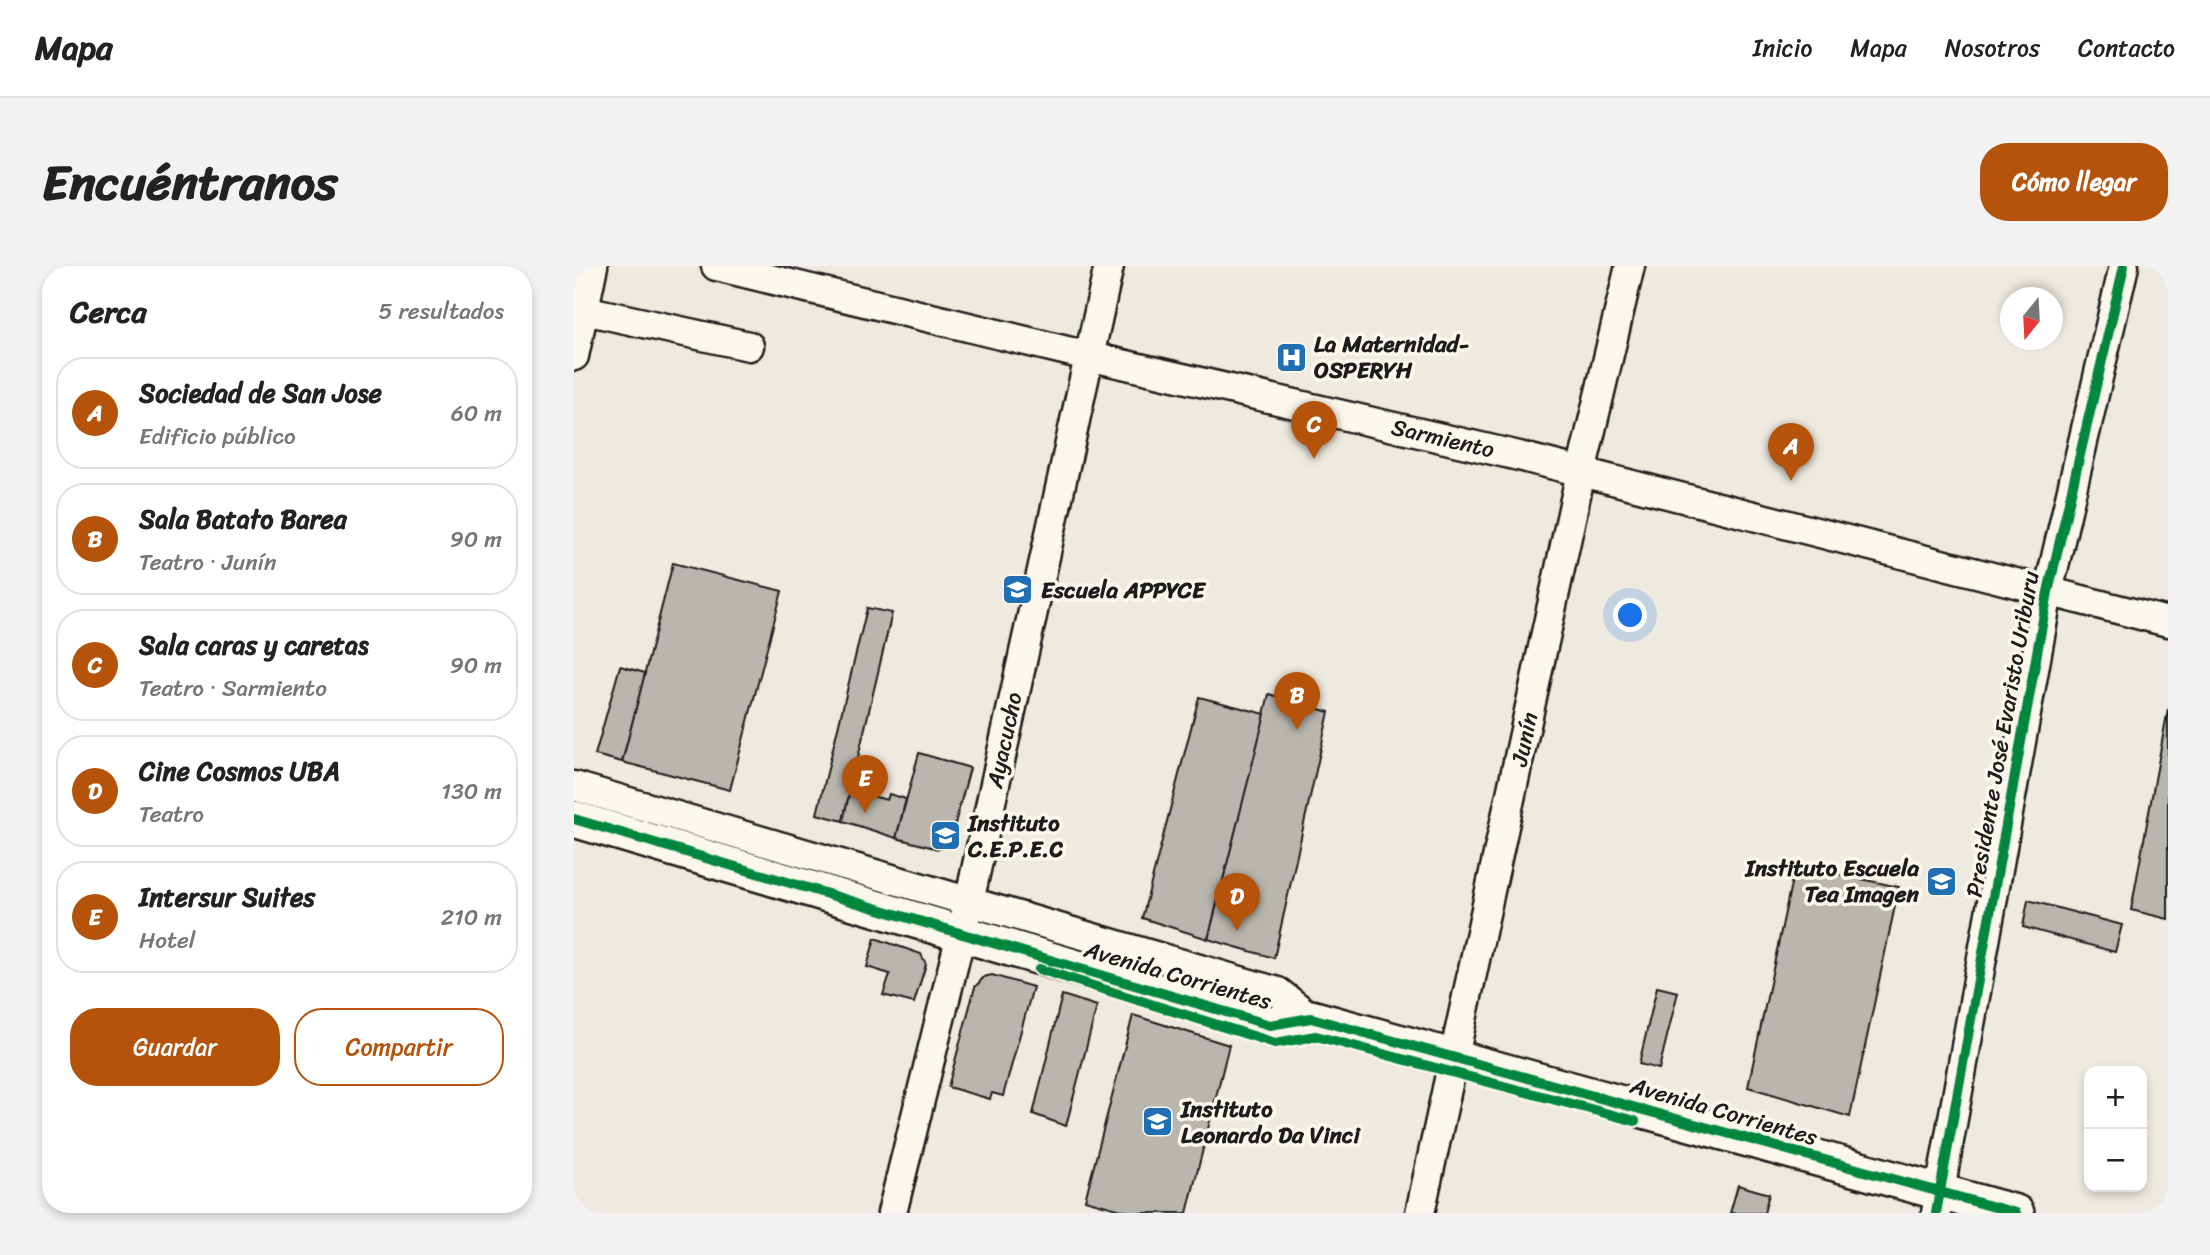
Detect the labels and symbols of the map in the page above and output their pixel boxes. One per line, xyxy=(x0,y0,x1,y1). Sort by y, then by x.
north arrow xyxy=(2000,287,2063,350)
place label: La Maternidad- OSPERYH xyxy=(1314,324,1470,391)
hospital icon: La Maternidad- OSPERYH xyxy=(1274,340,1308,374)
pin: C xyxy=(1291,401,1337,459)
street label: Sarmiento xyxy=(1387,407,1499,470)
pin: A xyxy=(1768,423,1814,481)
street label: Presidente José Evaristo Uriburu xyxy=(1954,567,2052,900)
place label: Escuela APPYCE xyxy=(1041,570,1207,611)
school or university icon: Escuela APPYCE xyxy=(1001,573,1035,607)
your location xyxy=(1613,598,1647,632)
pin: B xyxy=(1274,672,1320,730)
street label: Ayacucho xyxy=(974,688,1035,793)
street label: Junín xyxy=(1499,708,1550,771)
pin: E xyxy=(842,755,888,813)
place label: Instituto C.E.P.E.C xyxy=(967,803,1063,870)
school or university icon: Instituto C.E.P.E.C xyxy=(928,819,962,853)
place label: Instituto Escuela Tea Imagen xyxy=(1745,848,1920,915)
school or university icon: Instituto Escuela Tea Imagen xyxy=(1925,864,1959,898)
pin: D xyxy=(1214,873,1260,931)
street label: Avenida Corrientes xyxy=(1078,929,1277,1022)
street label: Avenida Corrientes xyxy=(1624,1065,1823,1158)
place label: Instituto Leonardo Da Vinci xyxy=(1180,1089,1361,1156)
school or university icon: Instituto Leonardo Da Vinci xyxy=(1141,1105,1175,1139)

